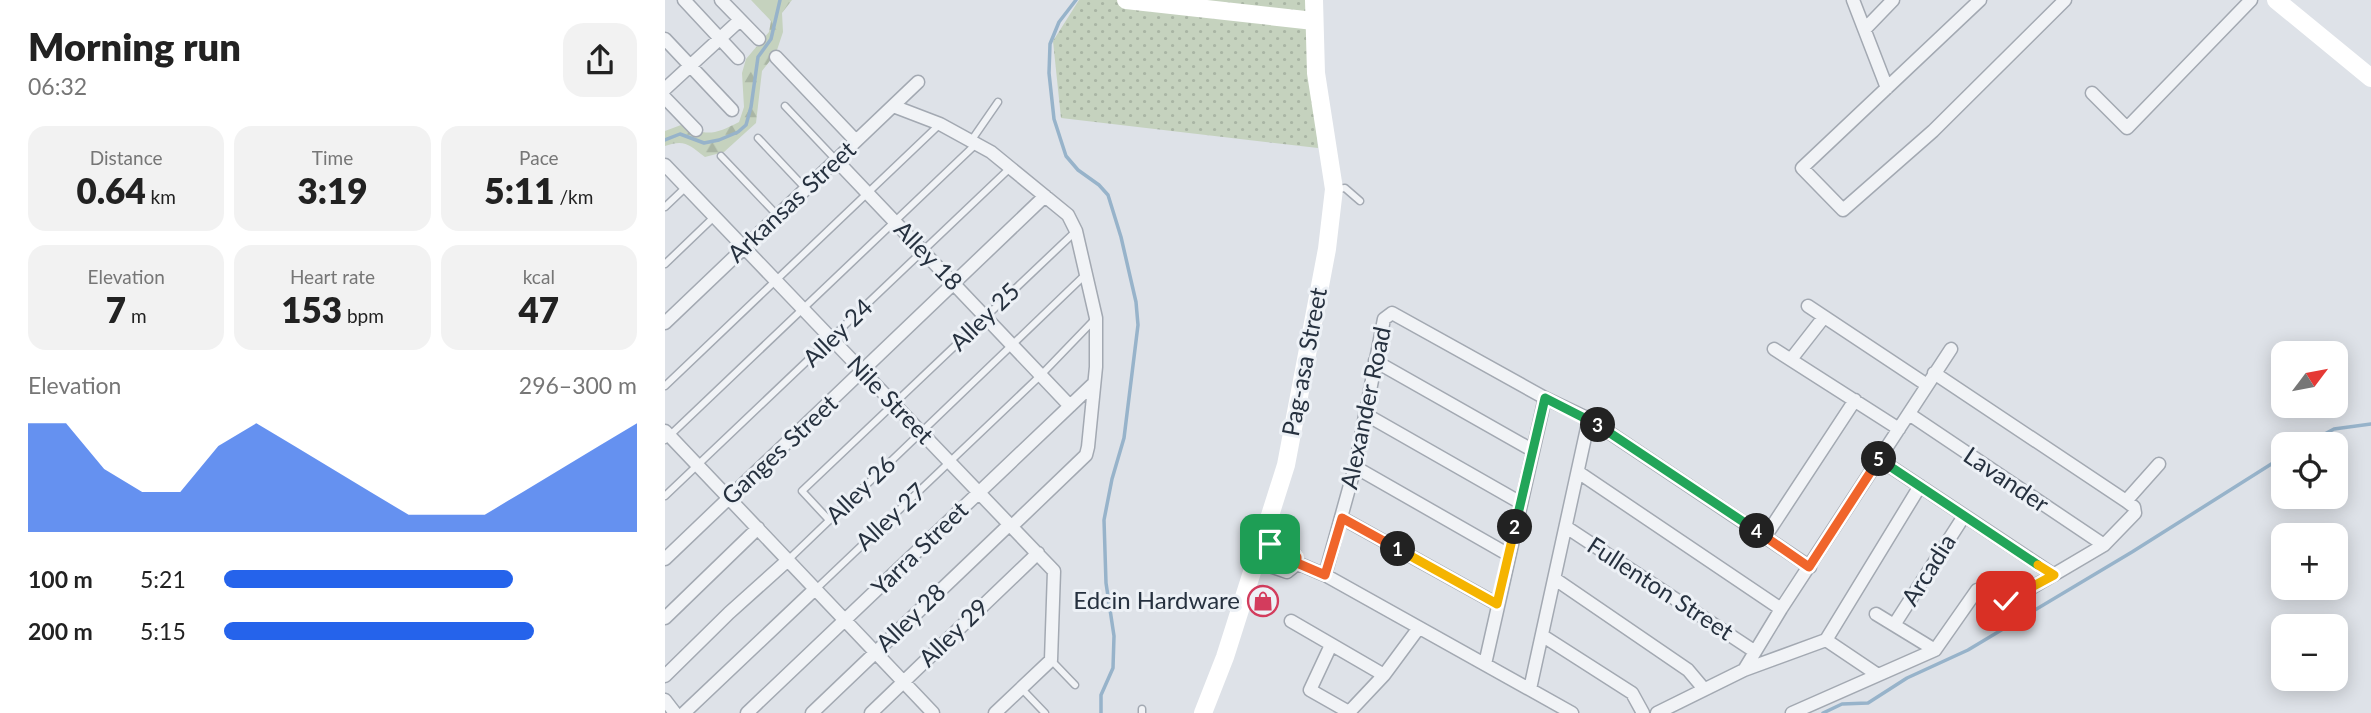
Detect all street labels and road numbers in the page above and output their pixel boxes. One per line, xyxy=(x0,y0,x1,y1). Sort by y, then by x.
street label: Arkansas Street xyxy=(721,134,861,268)
street label: Alley 18 xyxy=(889,214,969,296)
street label: Alley 25 xyxy=(943,276,1025,356)
street label: Pag-asa Street xyxy=(1275,284,1332,439)
street label: Alley 24 xyxy=(796,292,878,372)
street label: Alexander Road xyxy=(1333,324,1396,492)
street label: Nile Street xyxy=(842,349,941,449)
street label: Ganges Street xyxy=(715,388,843,510)
street label: Lavander xyxy=(1959,440,2055,518)
street label: Alley 26 xyxy=(819,449,901,529)
street label: Alley 27 xyxy=(849,476,931,556)
street label: Yarra Street xyxy=(865,495,973,601)
street label: Arcadia xyxy=(1895,528,1961,610)
street label: Fullenton Street xyxy=(1582,530,1740,646)
street label: Alley 28 xyxy=(869,577,951,657)
street label: Alley 29 xyxy=(912,592,994,672)

